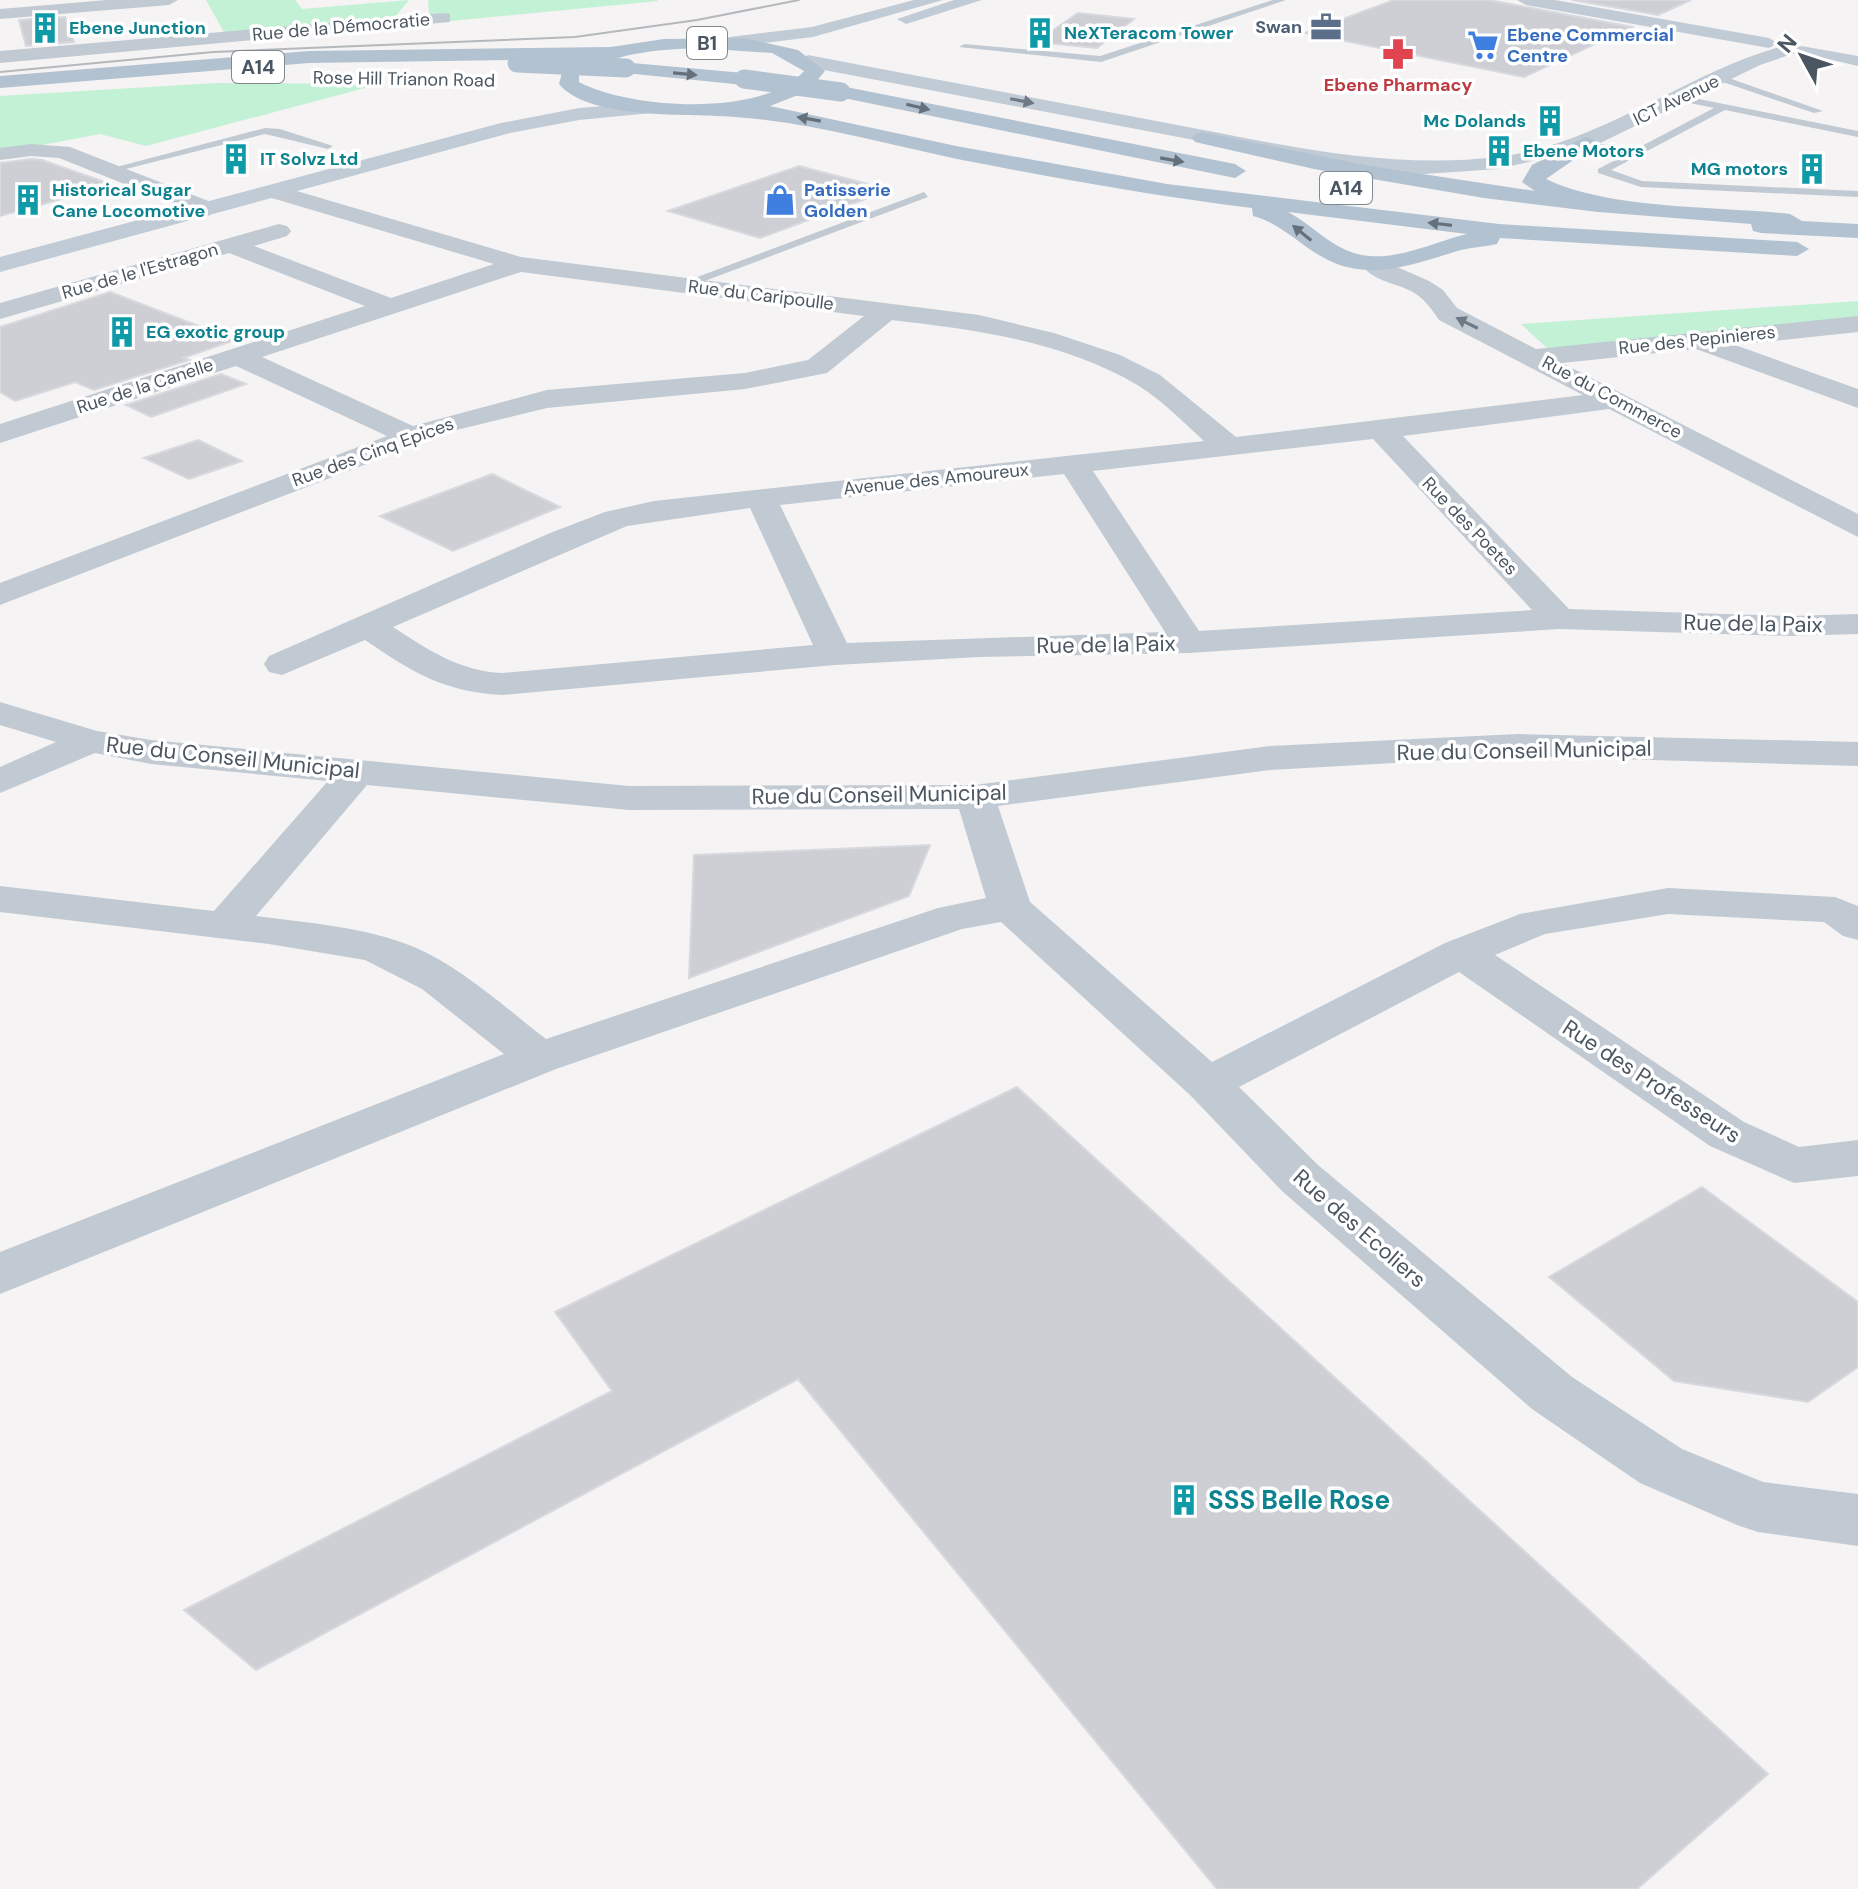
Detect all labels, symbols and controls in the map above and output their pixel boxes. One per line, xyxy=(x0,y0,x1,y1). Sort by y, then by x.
street label: Rue de la Démocratie xyxy=(251,7,431,47)
office icon: Swan xyxy=(1309,10,1343,44)
building icon: Ebene Junction xyxy=(28,11,62,45)
place label: Swan xyxy=(1255,15,1302,39)
place label: Ebene Junction xyxy=(69,16,206,40)
building icon: NeXTeracom Tower xyxy=(1023,16,1057,50)
north arrow xyxy=(1762,16,1842,96)
place label: NeXTeracom Tower xyxy=(1064,21,1233,45)
place label: Ebene Commercial Centre xyxy=(1507,23,1674,68)
road number: B1 xyxy=(687,27,727,59)
supermarket icon: Ebene Commercial Centre xyxy=(1466,28,1500,62)
text: N xyxy=(1771,28,1803,59)
pharmacy icon: Ebene Pharmacy xyxy=(1381,37,1415,71)
road number: A14 xyxy=(232,51,284,83)
street label: Rose Hill Trianon Road xyxy=(313,65,495,93)
one-way arrow xyxy=(673,67,698,80)
street label: ICT Avenue xyxy=(1629,69,1723,131)
place label: Ebene Pharmacy xyxy=(1324,73,1472,97)
one-way arrow xyxy=(1010,95,1035,107)
one-way arrow xyxy=(905,102,930,114)
building icon: Mc Dolands xyxy=(1533,104,1567,138)
place label: Mc Dolands xyxy=(1423,109,1526,133)
one-way arrow xyxy=(797,112,822,124)
building icon: Ebene Motors xyxy=(1482,134,1516,168)
place label: Ebene Motors xyxy=(1523,139,1644,163)
building icon: IT Solvz Ltd xyxy=(219,142,253,176)
place label: IT Solvz Ltd xyxy=(260,147,358,171)
building icon: MG motors xyxy=(1795,152,1829,186)
one-way arrow xyxy=(1160,155,1185,167)
place label: MG motors xyxy=(1691,157,1788,181)
road number: A14 xyxy=(1320,172,1372,204)
place label: Historical Sugar Cane Locomotive xyxy=(52,178,206,223)
place label: Patisserie Golden xyxy=(804,178,891,223)
building icon: Historical Sugar Cane Locomotive xyxy=(11,183,45,217)
shop icon: Patisserie Golden xyxy=(763,183,797,217)
one-way arrow xyxy=(1427,217,1452,230)
one-way arrow xyxy=(1292,226,1312,242)
street label: Rue de le I'Estragon xyxy=(59,237,221,305)
street label: Rue du Caripoulle xyxy=(687,274,835,316)
building icon: EG exotic group xyxy=(105,315,139,349)
one-way arrow xyxy=(1455,316,1478,330)
place label: EG exotic group xyxy=(146,320,285,344)
street label: Rue des Pepinieres xyxy=(1617,320,1777,360)
street label: Rue du Commerce xyxy=(1538,350,1686,444)
street label: Rue de la Canelle xyxy=(74,353,216,419)
street label: Rue des Cinq Epices xyxy=(289,412,457,492)
street label: Avenue des Amoureux xyxy=(842,457,1030,501)
street label: Rue des Poetes xyxy=(1417,472,1523,580)
street label: Rue de la Paix xyxy=(1683,608,1823,639)
street label: Rue de la Paix xyxy=(1036,629,1176,660)
street label: Rue du Conseil Municipal xyxy=(105,730,361,785)
street label: Rue du Conseil Municipal xyxy=(1396,734,1652,767)
street label: Rue du Conseil Municipal xyxy=(751,778,1007,811)
street label: Rue des Professeurs xyxy=(1557,1013,1746,1150)
street label: Rue des Ecoliers xyxy=(1287,1163,1432,1294)
building icon: SSS Belle Rose xyxy=(1167,1483,1201,1517)
place label: SSS Belle Rose xyxy=(1208,1483,1390,1517)

